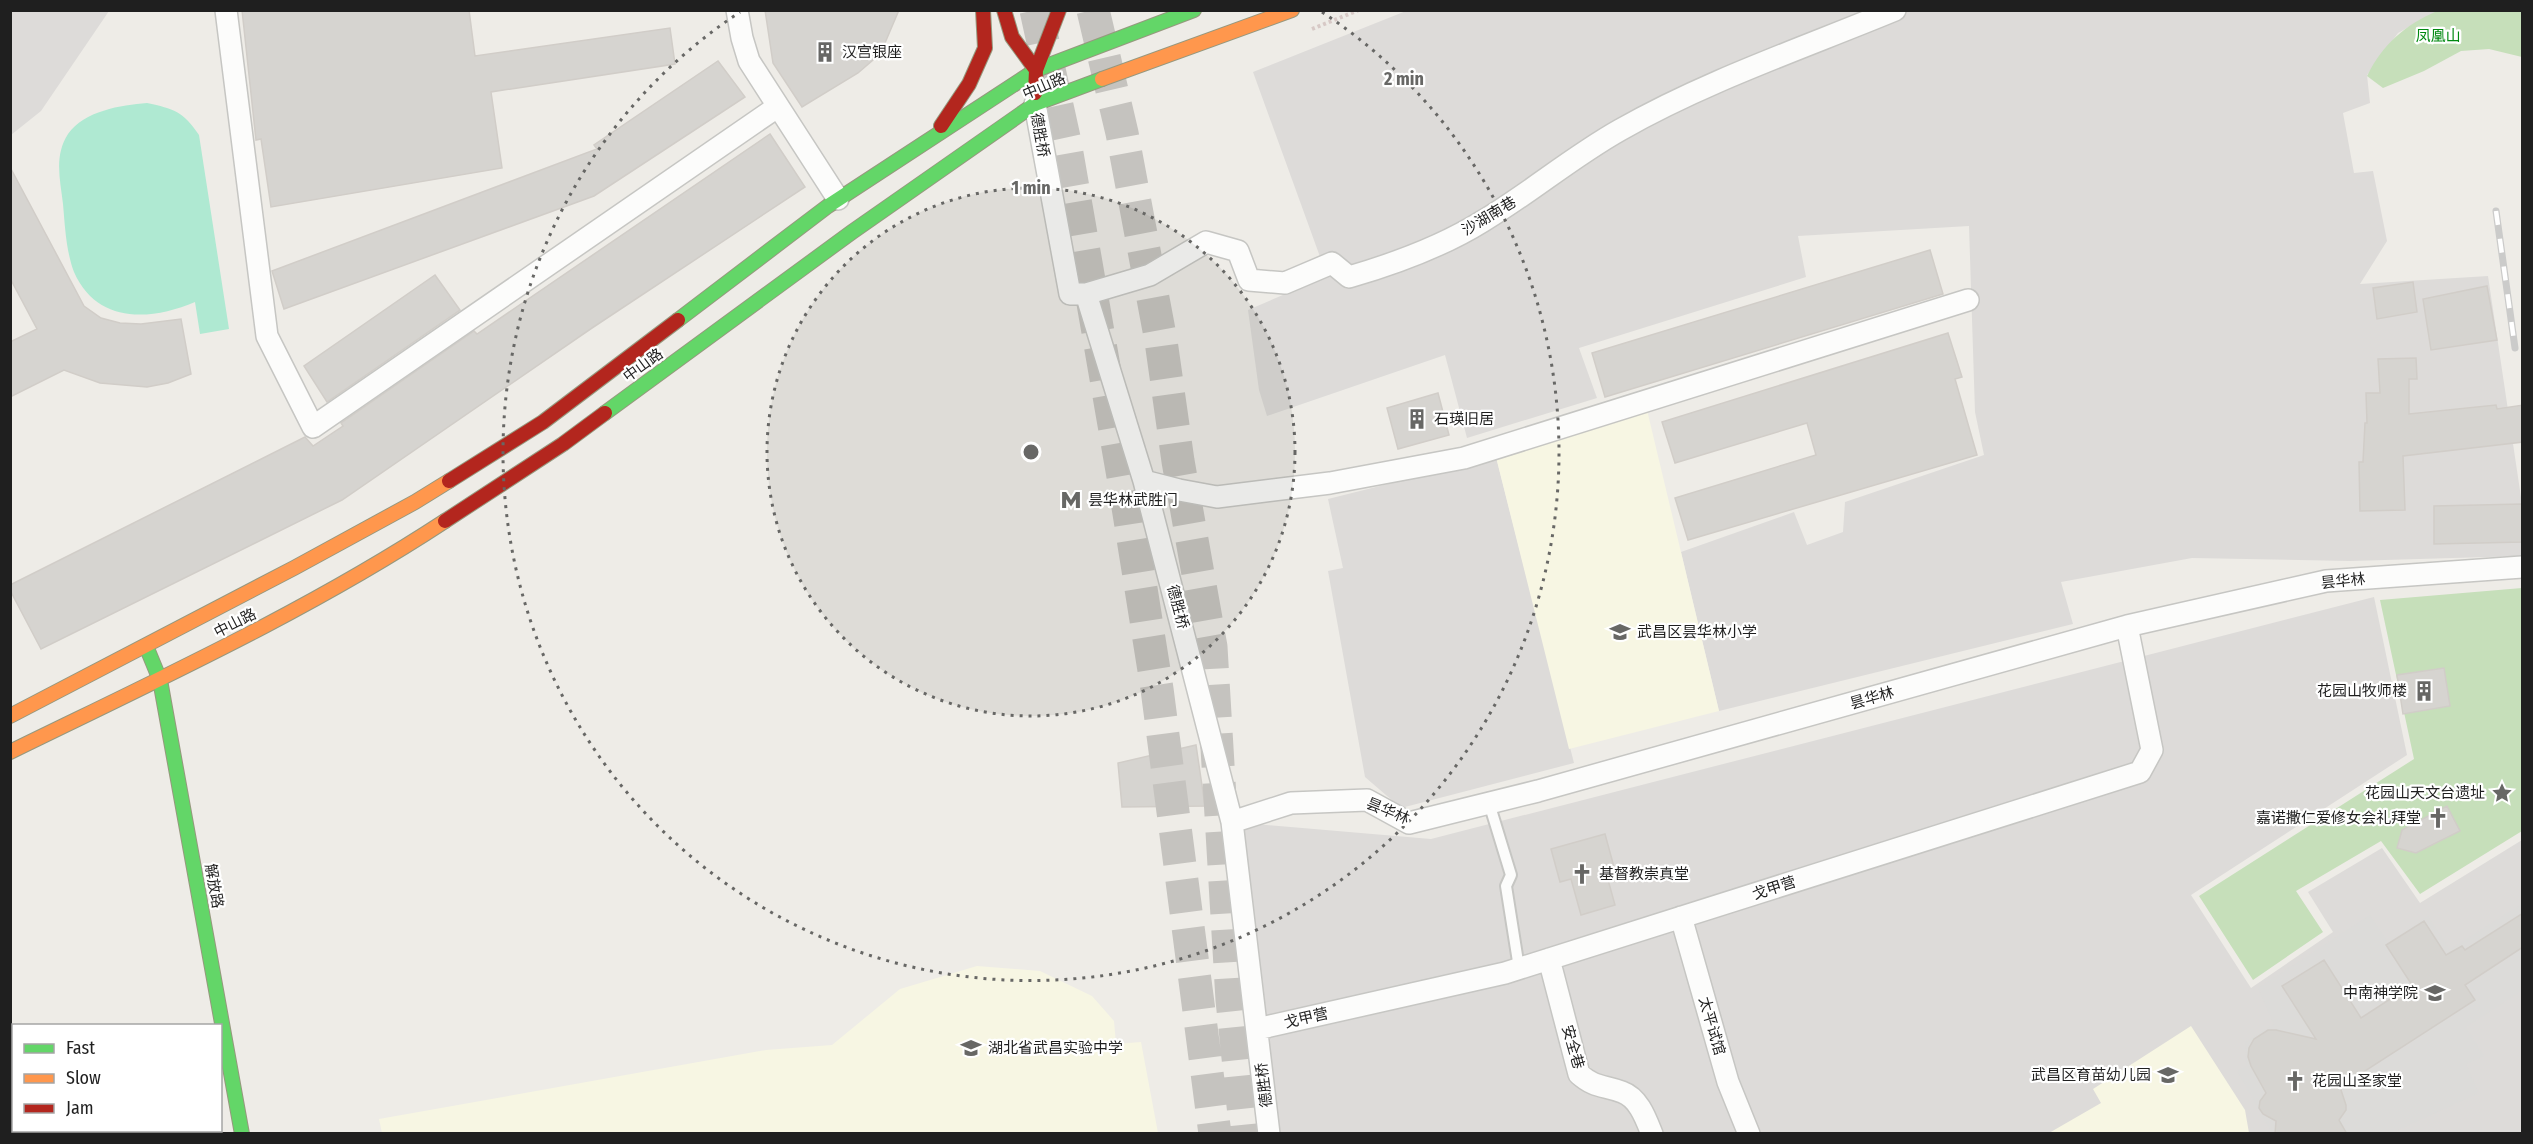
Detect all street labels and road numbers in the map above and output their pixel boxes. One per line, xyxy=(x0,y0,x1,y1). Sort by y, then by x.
street label: 中山路 xyxy=(1020,69,1068,103)
street label: 德胜桥 xyxy=(1027,111,1053,159)
street label: 沙湖南巷 xyxy=(1459,193,1519,239)
street label: 中山路 xyxy=(620,344,666,386)
street label: 昙华林 xyxy=(2320,570,2366,592)
street label: 德胜桥 xyxy=(1163,583,1193,631)
street label: 中山路 xyxy=(211,605,259,641)
street label: 昙华林 xyxy=(1848,683,1896,713)
street label: 昙华林 xyxy=(1364,794,1412,828)
street label: 解放路 xyxy=(201,862,227,910)
street label: 戈甲营 xyxy=(1750,872,1798,904)
street label: 太平试馆 xyxy=(1695,995,1729,1057)
street label: 戈甲营 xyxy=(1282,1004,1330,1032)
street label: 安全巷 xyxy=(1558,1023,1588,1071)
street label: 德胜桥 xyxy=(1252,1062,1276,1108)

